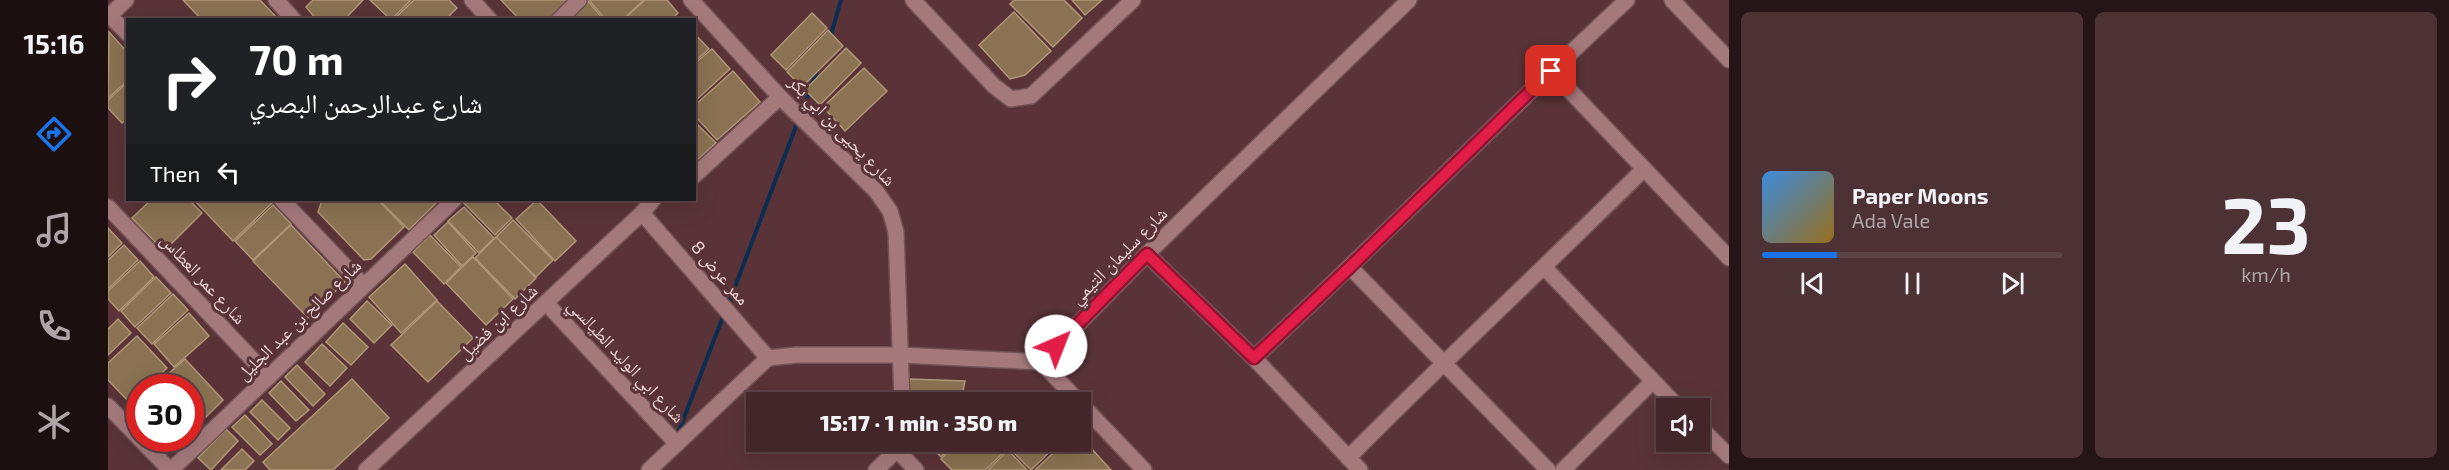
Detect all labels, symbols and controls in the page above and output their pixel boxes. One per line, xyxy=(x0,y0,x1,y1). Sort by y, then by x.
text: 15:16 xyxy=(23,27,85,59)
text: 70 m xyxy=(249,33,344,83)
icon: right xyxy=(150,42,228,120)
pin xyxy=(1525,45,1576,96)
icon: arrive xyxy=(1534,54,1567,87)
street label: شارع يحيى بن ابي بكر xyxy=(781,70,901,193)
text: شارع عبدالرحمن البصري xyxy=(249,86,483,118)
icon: directions xyxy=(33,113,75,155)
icon: left xyxy=(212,156,245,189)
text: Then xyxy=(150,160,200,186)
text: 23 xyxy=(2221,176,2311,270)
text: Paper Moons xyxy=(1852,182,1988,208)
street label: شارع سليمان التيمي xyxy=(1065,202,1175,312)
text: Ada Vale xyxy=(1852,208,1930,232)
icon: music xyxy=(33,209,75,251)
street label: شارع عمر العطاس xyxy=(155,229,251,329)
street label: ممر عرض 8 xyxy=(686,236,755,310)
street label: شارع صالح بن عبد الجليل xyxy=(231,254,367,386)
text: km/h xyxy=(2241,262,2291,286)
icon: previous xyxy=(1796,267,1829,300)
icon: pause xyxy=(1896,267,1929,300)
icon: next xyxy=(1996,267,2029,300)
street label: شارع ابن فضيل xyxy=(453,279,542,364)
street label: شارع ابي الوليد الطيالسي xyxy=(560,294,690,430)
icon: phone xyxy=(33,305,75,347)
position arrow xyxy=(1024,314,1088,378)
speed limit sign: 30 xyxy=(126,374,204,452)
map controls xyxy=(1656,398,1710,452)
button: sound xyxy=(1656,398,1710,452)
icon: climate xyxy=(33,401,75,443)
text: 15:17 · 1 min · 350 m xyxy=(820,409,1017,435)

